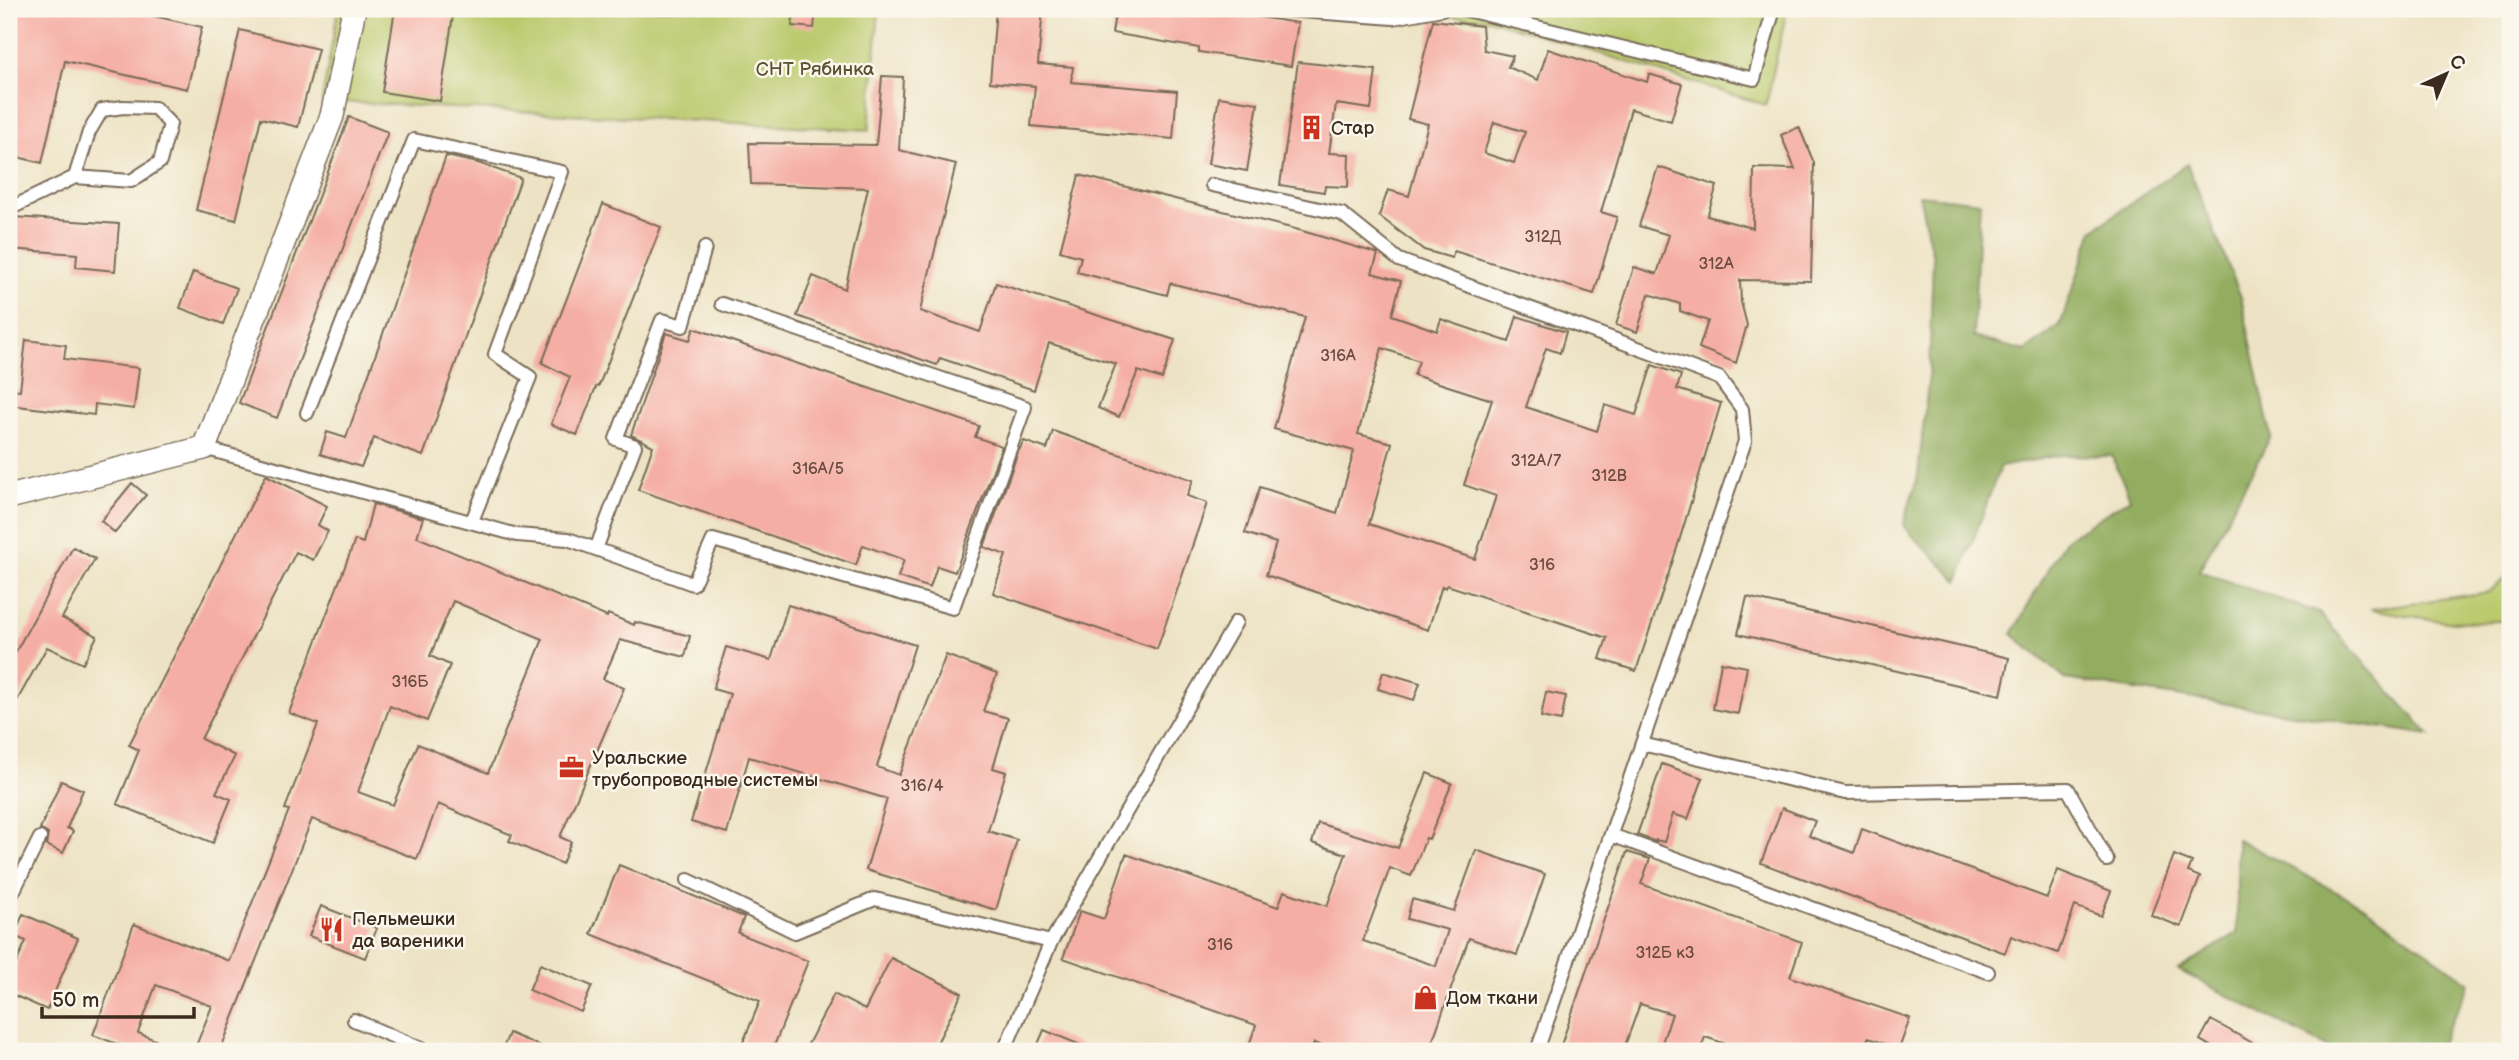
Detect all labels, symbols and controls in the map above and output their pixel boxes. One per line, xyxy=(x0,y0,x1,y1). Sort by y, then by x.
north arrow xyxy=(2410,38,2480,108)
text: С xyxy=(2444,50,2470,76)
park label: СНТ Рябинка xyxy=(756,58,874,81)
building icon: Стар xyxy=(1297,113,1325,141)
place label: Стар xyxy=(1331,117,1375,140)
house number: 312Д xyxy=(1525,228,1561,247)
house number: 312А xyxy=(1698,255,1734,274)
house number: 316А xyxy=(1320,347,1356,366)
house number: 312А/7 xyxy=(1511,452,1561,471)
house number: 316А/5 xyxy=(792,460,844,479)
house number: 312В xyxy=(1591,467,1627,486)
house number: 316 xyxy=(1529,556,1555,575)
house number: 316Б xyxy=(392,673,429,692)
place label: Уральские трубопроводные системы xyxy=(592,747,818,792)
office icon: Уральские трубопроводные системы xyxy=(558,754,586,782)
house number: 316/4 xyxy=(901,777,944,796)
place label: Пельмешки да вареники xyxy=(352,908,464,953)
restaurant icon: Пельмешки да вареники xyxy=(318,915,346,943)
house number: 316 xyxy=(1207,936,1233,955)
house number: 312Б к3 xyxy=(1635,944,1695,963)
scale bar xyxy=(42,976,194,1020)
shop icon: Дом ткани xyxy=(1412,983,1440,1011)
place label: Дом ткани xyxy=(1446,987,1538,1010)
text: 50 m xyxy=(52,988,99,1013)

